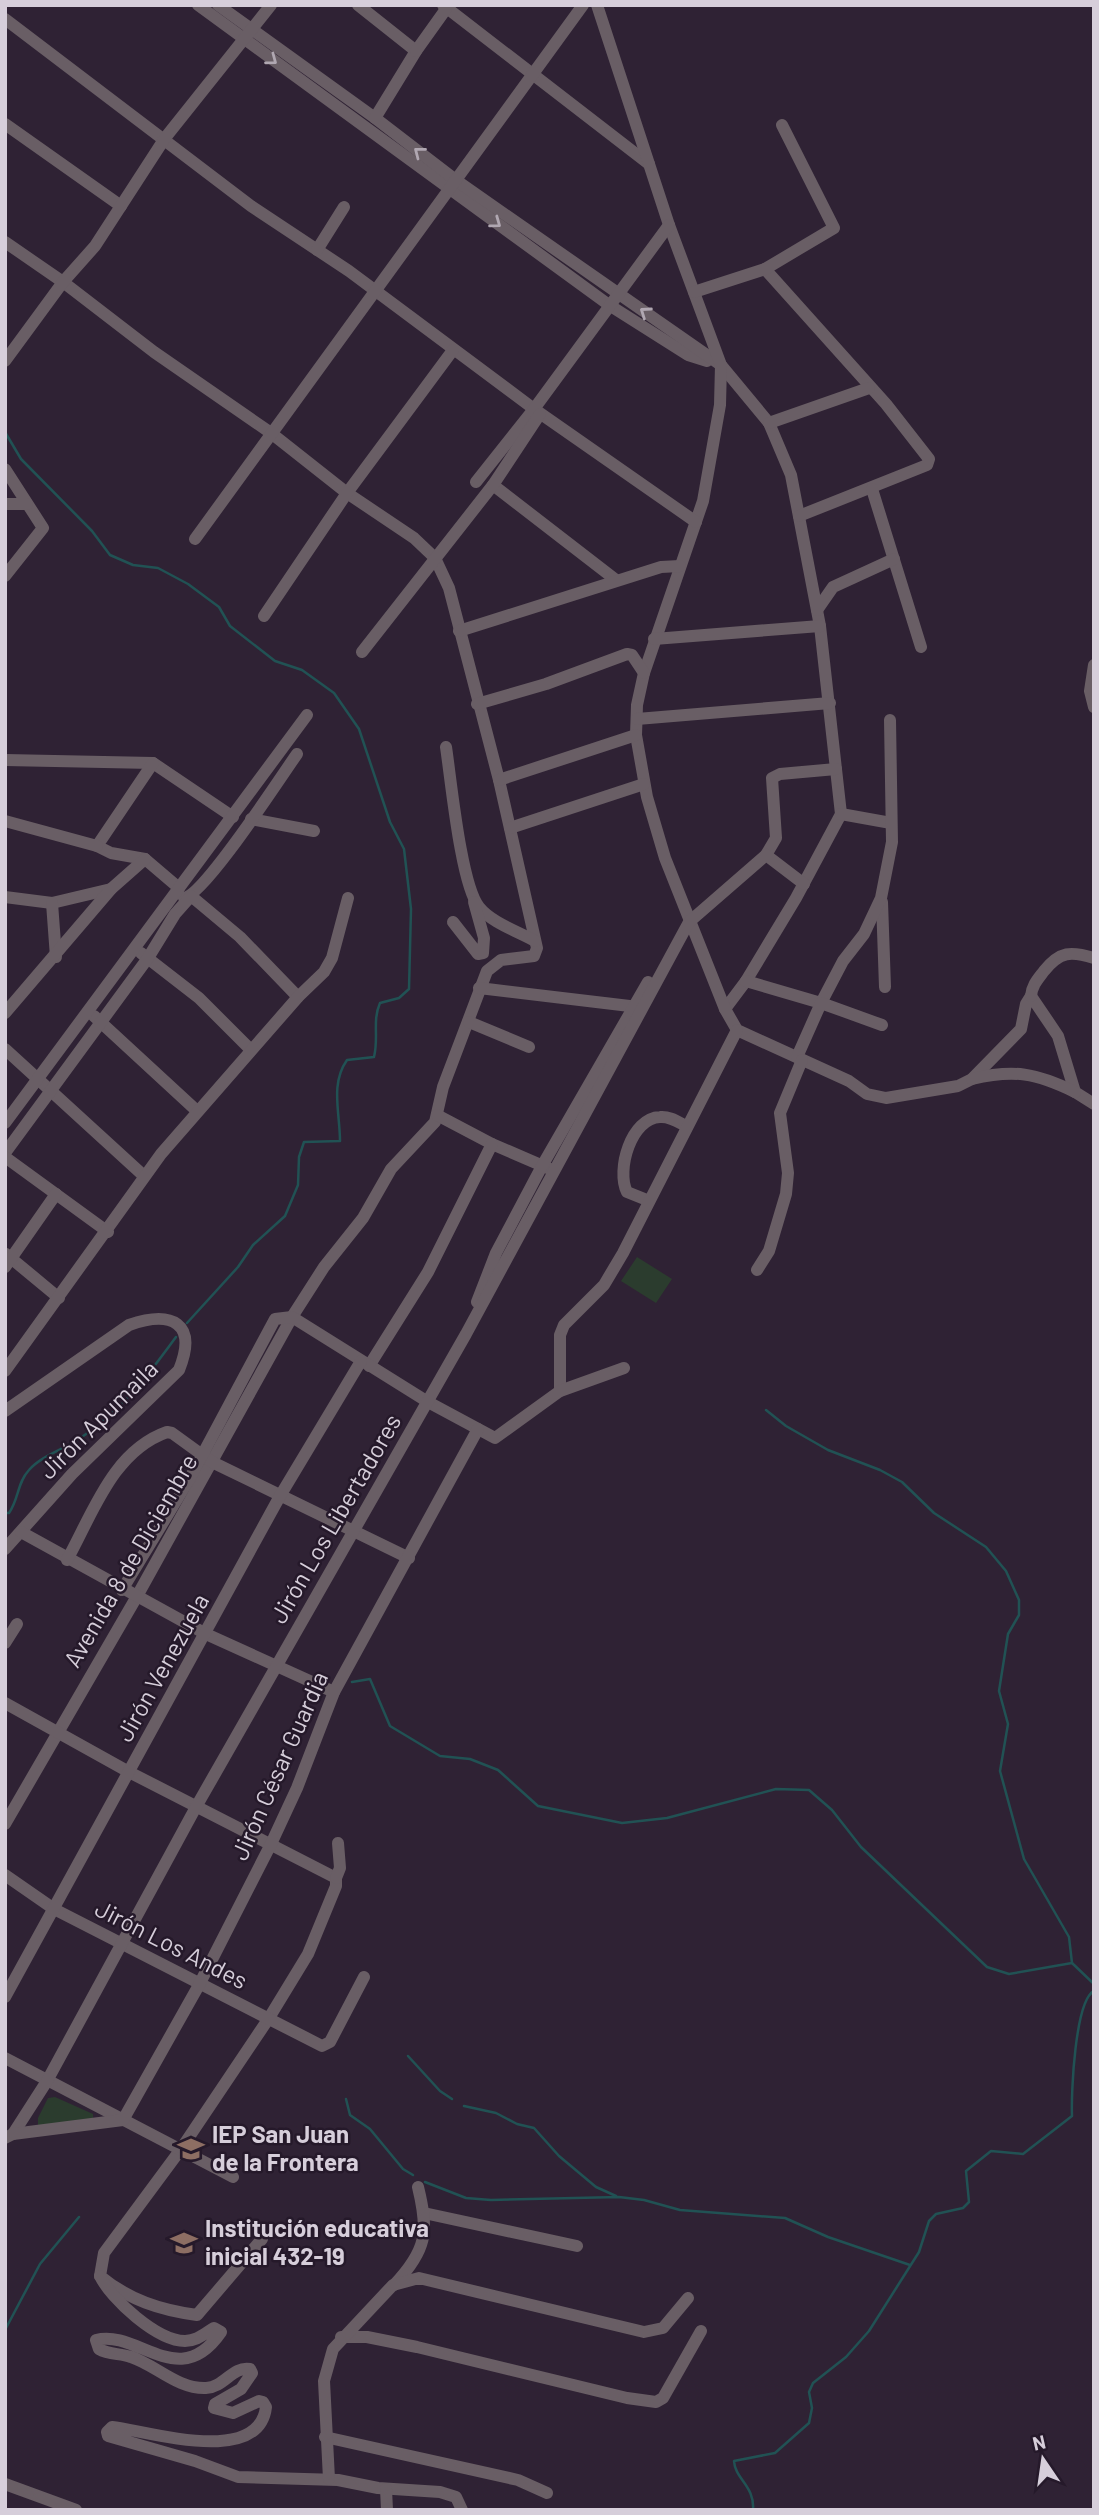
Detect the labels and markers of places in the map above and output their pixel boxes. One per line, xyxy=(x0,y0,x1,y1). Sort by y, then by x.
place label: IEP San Juan de la Frontera xyxy=(212,2119,359,2176)
school or university icon: IEP San Juan de la Frontera xyxy=(176,2134,206,2164)
place label: Institución educativa inicial 432-19 xyxy=(205,2213,429,2270)
school or university icon: Institución educativa inicial 432-19 xyxy=(169,2228,199,2258)

